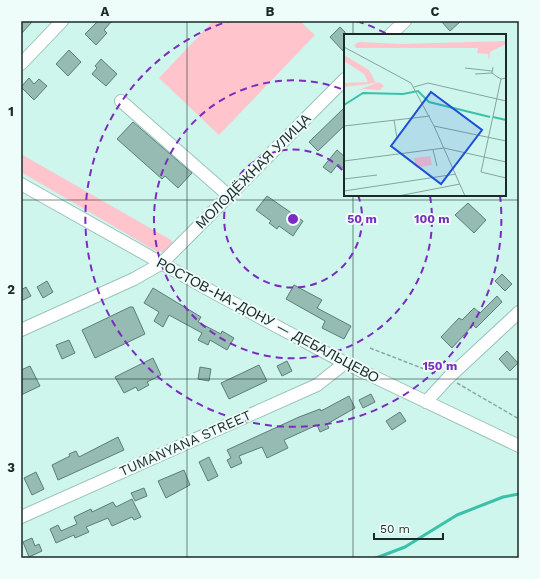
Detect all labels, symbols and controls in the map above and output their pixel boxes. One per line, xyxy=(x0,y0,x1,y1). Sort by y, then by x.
text: A xyxy=(101,4,110,19)
text: B xyxy=(266,4,275,19)
text: C xyxy=(431,4,440,19)
inset map xyxy=(344,34,506,196)
text: 1 xyxy=(8,104,14,119)
street label: МОЛОДЁЖНАЯ УЛИЦА xyxy=(192,110,314,232)
centre of rings xyxy=(286,212,300,226)
text: 50 m xyxy=(347,212,377,226)
text: 100 m xyxy=(414,212,450,226)
street label: РОСТОВ-НА-ДОНУ — ДЕБАЛЬЦЕВО xyxy=(154,254,382,386)
text: 2 xyxy=(7,282,15,297)
text: 150 m xyxy=(423,359,457,373)
street label: TUMANYANA STREET xyxy=(117,406,254,479)
text: 3 xyxy=(7,460,15,475)
scale bar xyxy=(374,515,443,541)
text: 50 m xyxy=(380,522,410,536)

